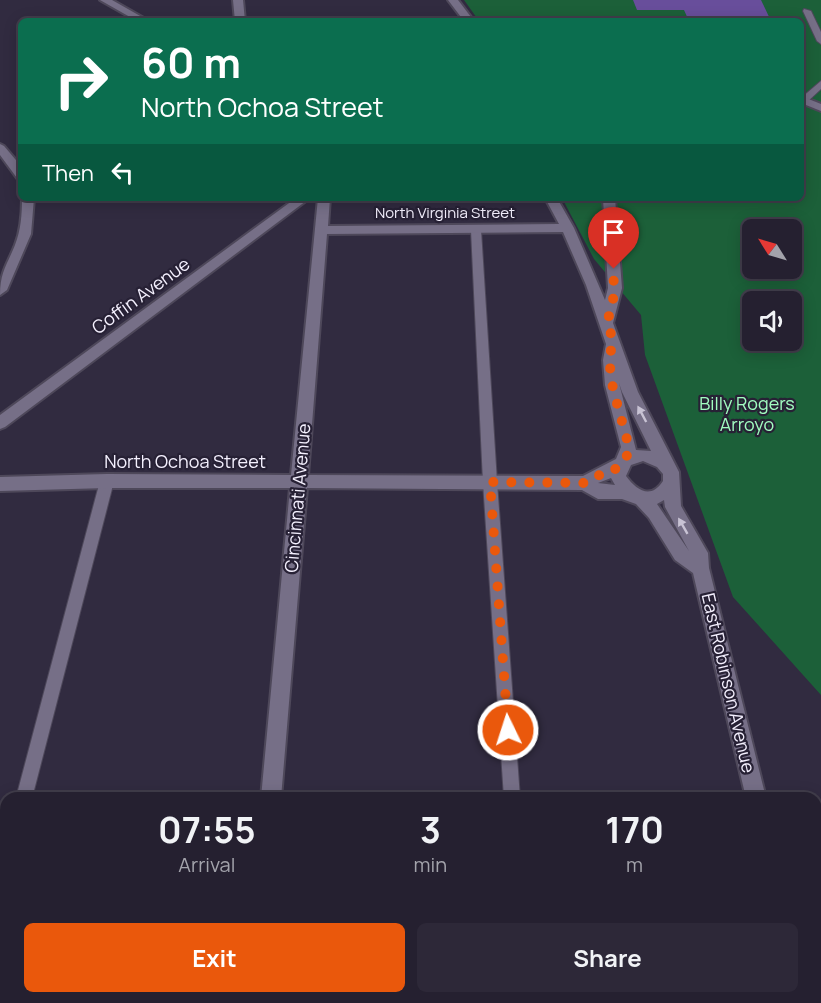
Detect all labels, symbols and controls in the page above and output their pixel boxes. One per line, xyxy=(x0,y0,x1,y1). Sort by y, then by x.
text: 60 m xyxy=(141,33,241,91)
icon: right xyxy=(42,42,120,120)
text: North Ochoa Street xyxy=(141,88,384,125)
icon: left xyxy=(106,156,139,189)
text: Then xyxy=(42,158,94,188)
street label: North Virginia Street xyxy=(375,202,515,223)
pin xyxy=(588,207,639,269)
icon: arrive xyxy=(597,216,630,249)
north arrow xyxy=(742,219,802,279)
map controls xyxy=(742,219,802,351)
street label: Coffin Avenue xyxy=(86,251,194,339)
button: sound xyxy=(742,291,802,351)
park label: Billy Rogers Arroyo xyxy=(699,391,795,436)
one-way arrow xyxy=(637,406,647,423)
street label: Cincinnati Avenue xyxy=(279,422,315,573)
street label: North Ochoa Street xyxy=(104,449,266,473)
one-way arrow xyxy=(678,518,689,534)
street label: East Robinson Avenue xyxy=(697,590,761,775)
position arrow xyxy=(476,698,540,762)
text: 07:55 xyxy=(158,805,256,854)
text: 3 xyxy=(420,805,441,854)
text: 170 xyxy=(605,805,664,854)
text: Arrival xyxy=(178,851,235,878)
text: min xyxy=(414,851,447,878)
text: m xyxy=(626,851,643,878)
button: Exit xyxy=(24,923,405,992)
button: Share xyxy=(417,923,798,992)

